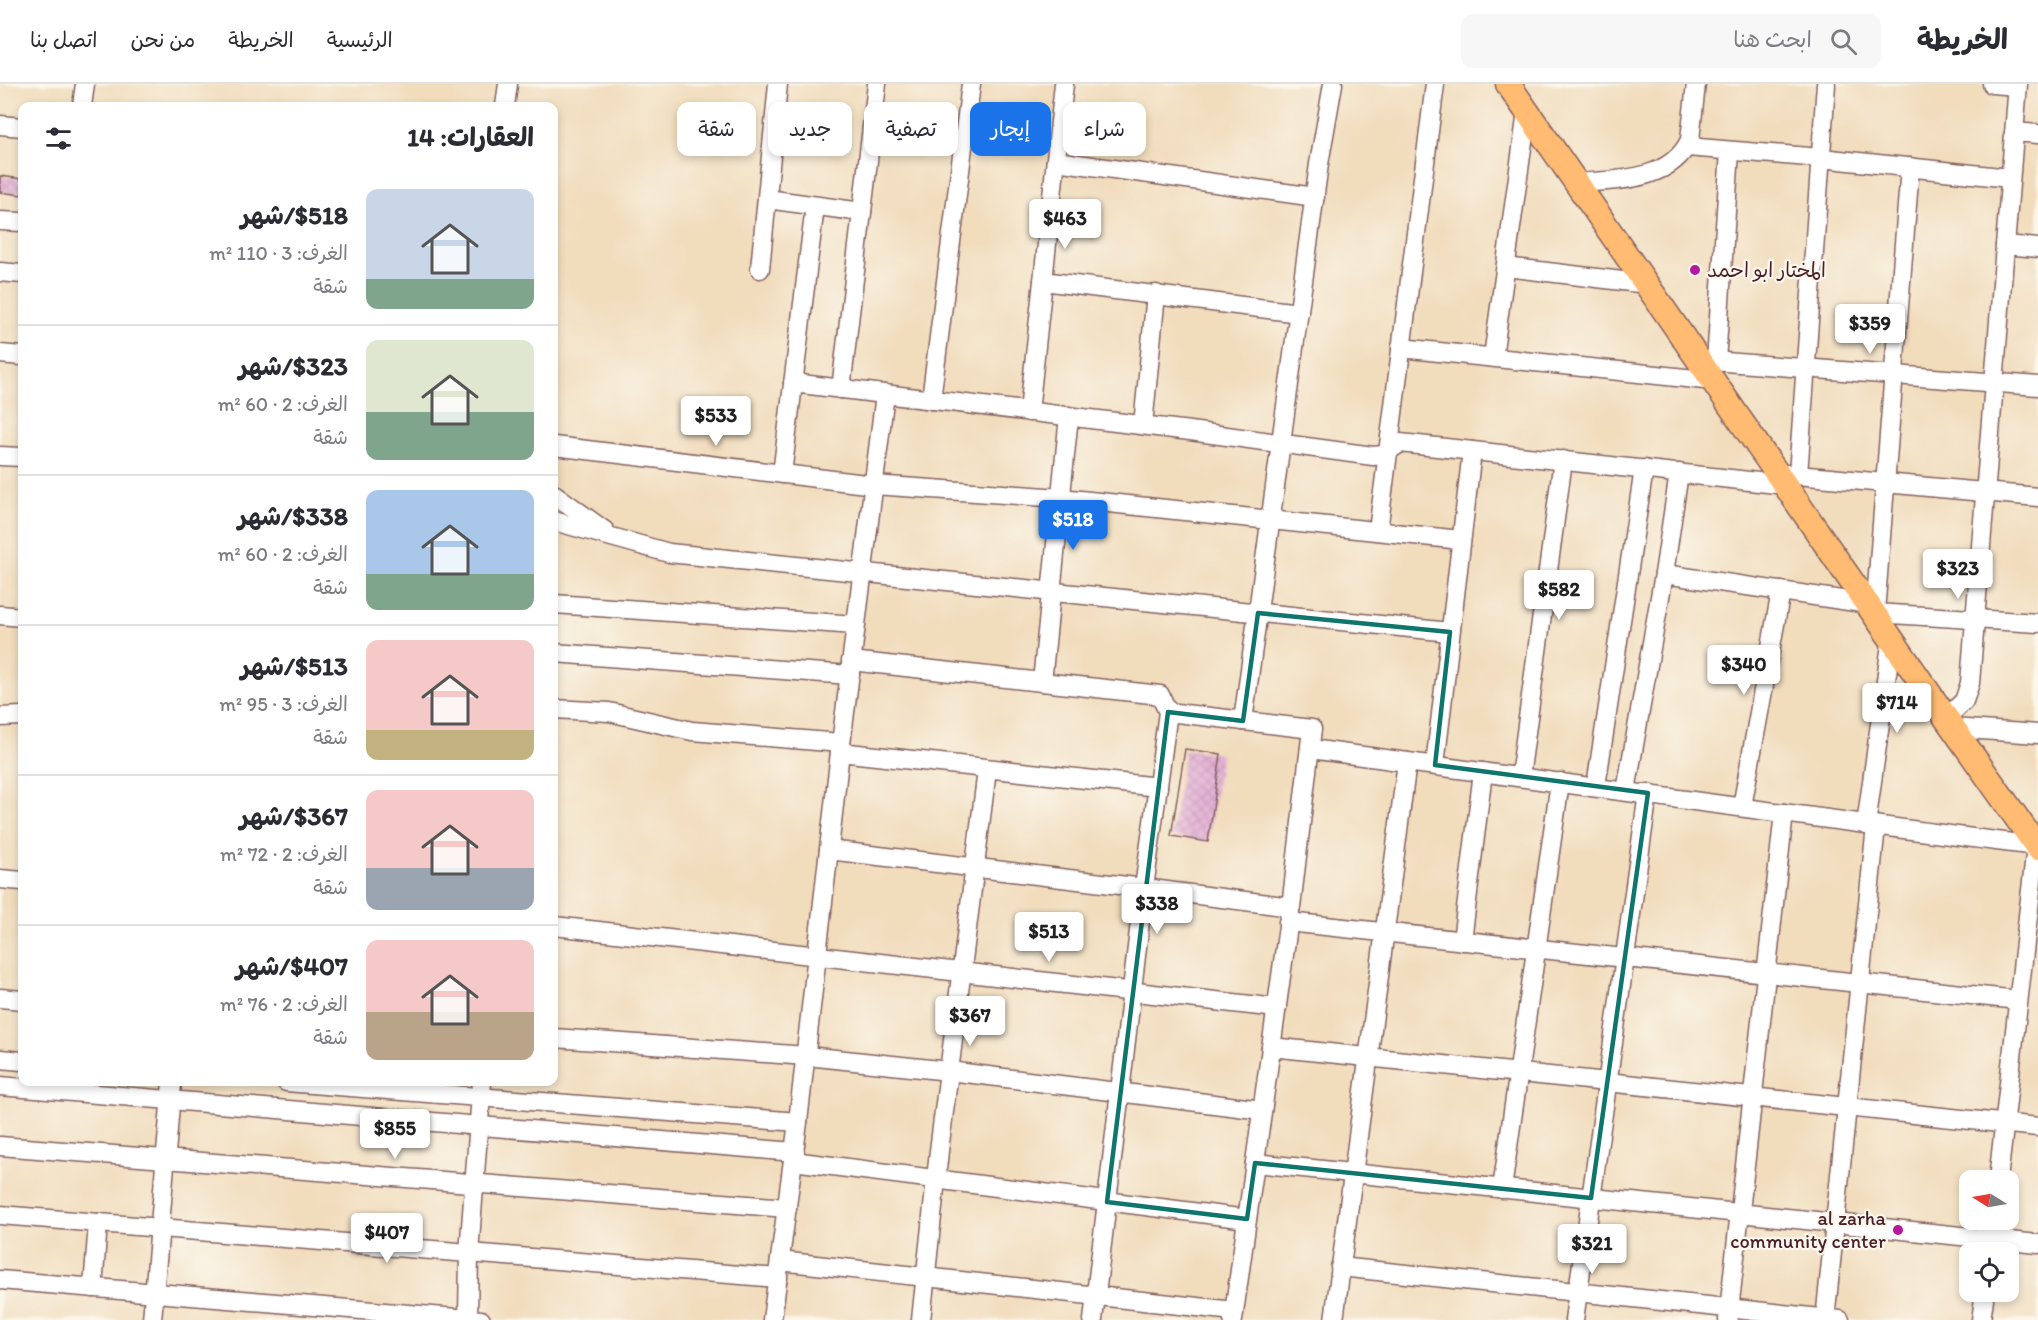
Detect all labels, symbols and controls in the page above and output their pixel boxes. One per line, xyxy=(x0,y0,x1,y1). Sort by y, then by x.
search box xyxy=(1461,14,1881,68)
text: الخريطة xyxy=(1917,22,2008,56)
icon: search xyxy=(1827,25,1860,58)
text: ابحث هنا xyxy=(1733,26,1812,53)
text: اتصل بنا xyxy=(30,27,98,52)
text: من نحن xyxy=(131,27,195,52)
text: الخريطة xyxy=(228,27,294,52)
text: الرئيسية xyxy=(327,27,393,52)
chip: شقة xyxy=(677,102,756,156)
chip: جديد xyxy=(768,102,852,156)
chip: تصفية xyxy=(864,102,958,156)
chip: إيجار xyxy=(970,102,1051,156)
chip: شراء xyxy=(1063,102,1146,156)
text: العقارات: 14 xyxy=(407,121,534,153)
icon: filters xyxy=(42,122,75,155)
text: $518/شهر xyxy=(241,199,348,231)
pin: $463 xyxy=(1029,199,1101,250)
text: $463 xyxy=(1043,206,1087,230)
icon: home xyxy=(414,213,486,285)
text: الغرف: 3 · 110 m² xyxy=(209,241,348,265)
place label: المختار ابو احمد xyxy=(1707,258,1826,282)
marker: المختار ابو احمد xyxy=(1688,263,1702,277)
text: شقة xyxy=(313,274,348,298)
pin: $359 xyxy=(1834,304,1906,355)
text: $359 xyxy=(1849,311,1891,335)
text: $323/شهر xyxy=(239,350,348,382)
icon: home xyxy=(414,364,486,436)
text: الغرف: 2 · 60 m² xyxy=(218,392,348,416)
pin: $533 xyxy=(680,396,752,447)
text: $533 xyxy=(695,403,737,427)
text: شقة xyxy=(313,425,348,449)
text: $338/شهر xyxy=(238,500,348,532)
pin: $518 xyxy=(1037,500,1109,551)
text: $518 xyxy=(1053,507,1093,531)
icon: home xyxy=(414,514,486,586)
text: الغرف: 2 · 60 m² xyxy=(218,542,348,566)
pin: $323 xyxy=(1922,549,1994,600)
text: $323 xyxy=(1937,556,1979,580)
pin: $582 xyxy=(1523,570,1595,621)
text: شقة xyxy=(313,575,348,599)
text: $582 xyxy=(1538,577,1580,601)
pin: $340 xyxy=(1708,645,1780,696)
text: $513/شهر xyxy=(241,650,348,682)
text: $340 xyxy=(1721,652,1767,676)
icon: home xyxy=(414,664,486,736)
pin: $714 xyxy=(1861,683,1933,734)
text: $714 xyxy=(1876,690,1918,714)
text: الغرف: 3 · 95 m² xyxy=(219,692,348,716)
text: شقة xyxy=(313,725,348,749)
text: $367/شهر xyxy=(240,800,348,832)
icon: home xyxy=(414,814,486,886)
text: الغرف: 2 · 72 m² xyxy=(220,842,348,866)
text: شقة xyxy=(313,875,348,899)
pin: $338 xyxy=(1121,884,1193,935)
text: $338 xyxy=(1136,891,1178,915)
pin: $513 xyxy=(1013,912,1085,963)
text: $513 xyxy=(1029,919,1069,943)
text: $407/شهر xyxy=(236,950,348,982)
icon: home xyxy=(414,964,486,1036)
text: الغرف: 2 · 76 m² xyxy=(220,992,348,1016)
pin: $367 xyxy=(934,996,1006,1047)
text: $367 xyxy=(949,1003,991,1027)
text: شقة xyxy=(313,1025,348,1049)
pin: $855 xyxy=(359,1109,431,1160)
text: $855 xyxy=(374,1116,416,1140)
north arrow xyxy=(1959,1170,2019,1230)
map controls xyxy=(1959,1170,2019,1302)
place label: al zarha community center xyxy=(1730,1206,1887,1253)
pin: $407 xyxy=(351,1213,423,1264)
text: $407 xyxy=(365,1220,409,1244)
marker: al zarha community center xyxy=(1891,1223,1905,1237)
pin: $321 xyxy=(1556,1224,1628,1275)
text: $321 xyxy=(1572,1231,1612,1255)
button: locate xyxy=(1959,1242,2019,1302)

